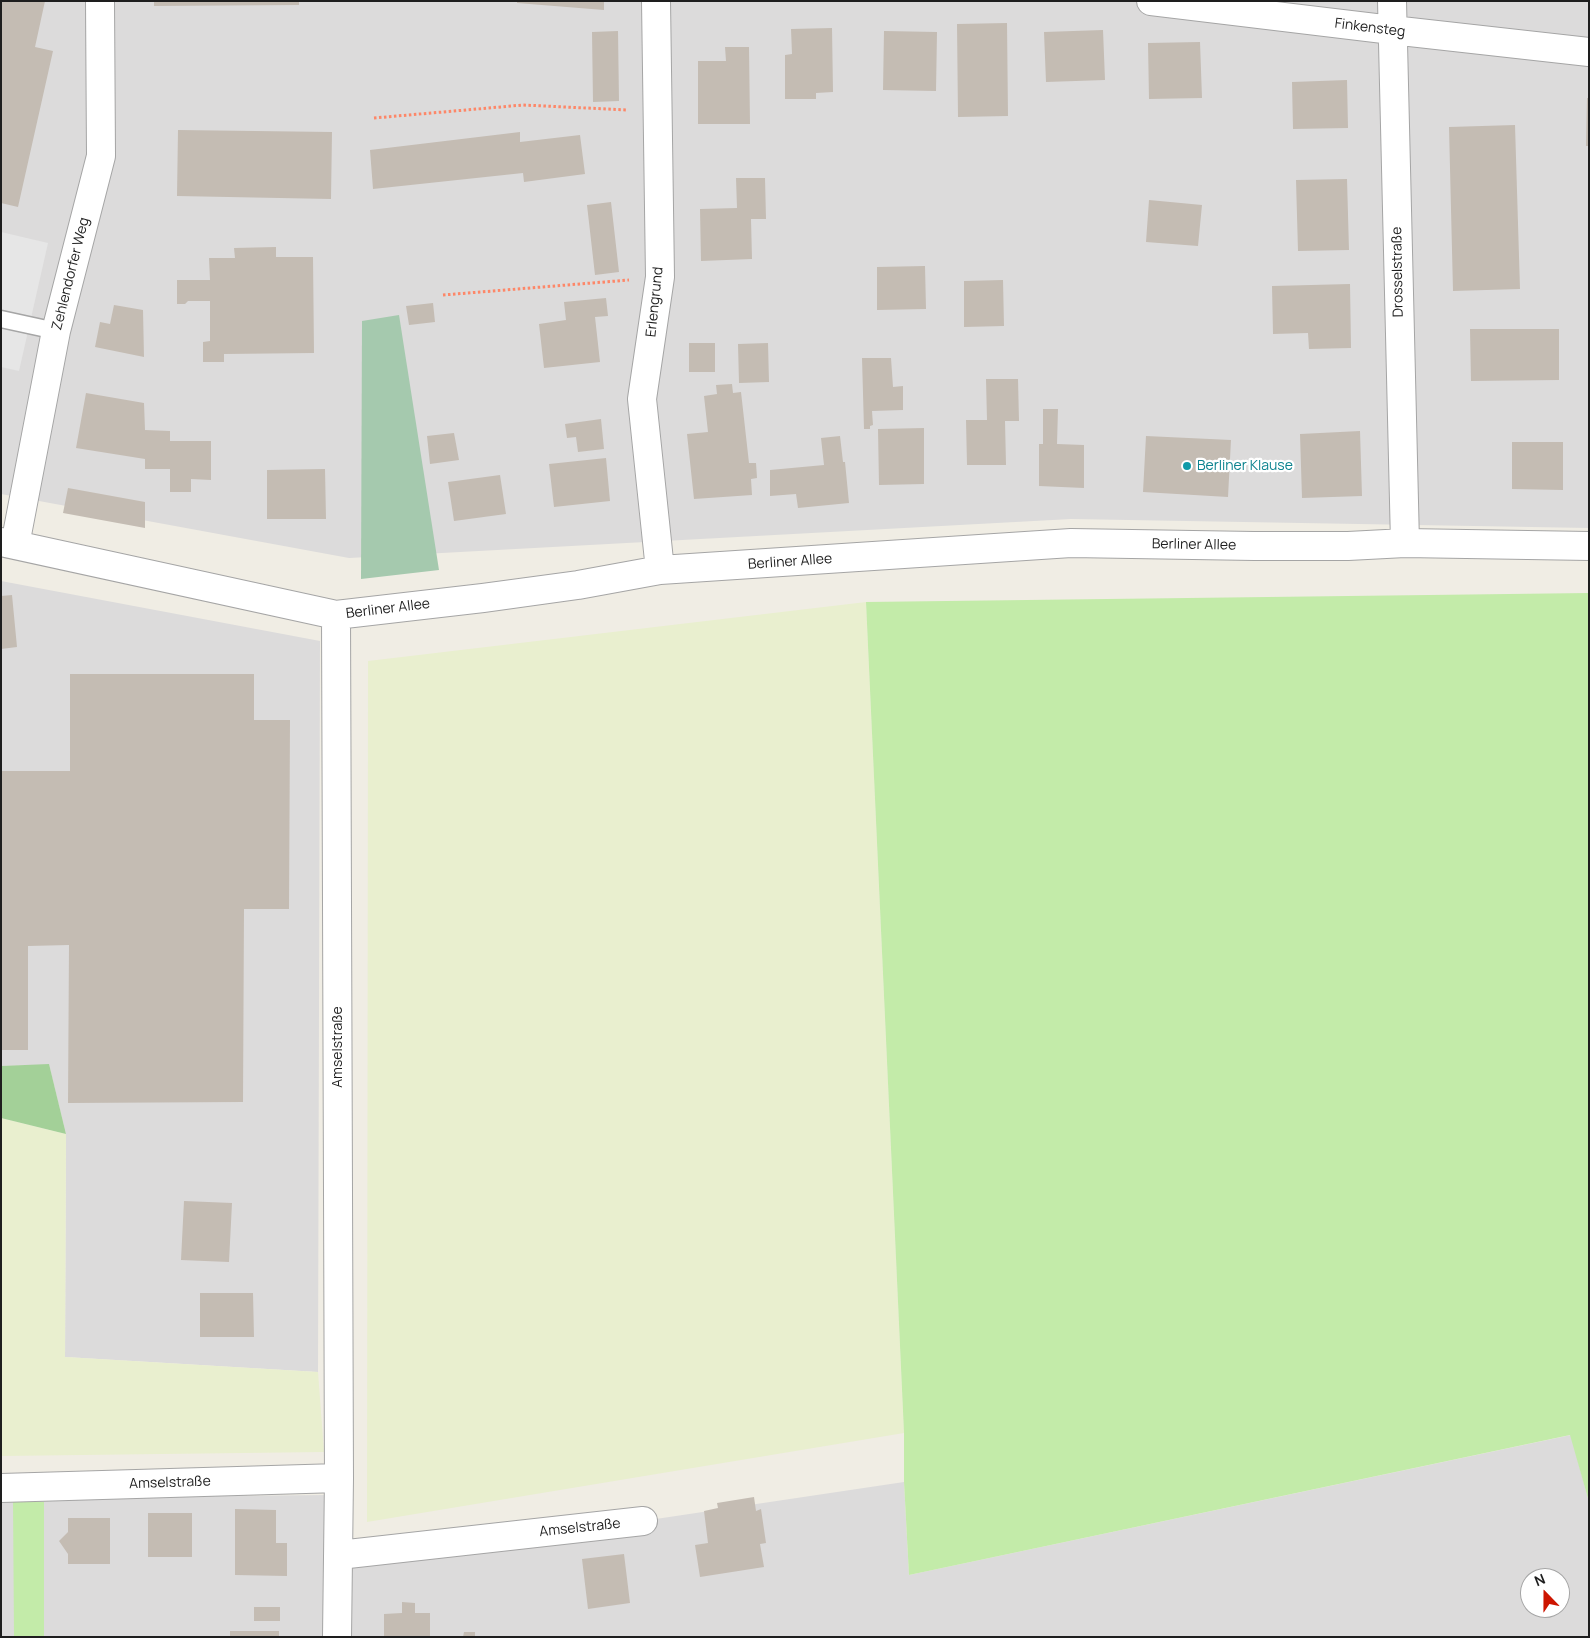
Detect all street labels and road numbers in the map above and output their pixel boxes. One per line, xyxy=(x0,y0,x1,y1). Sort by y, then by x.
street label: Finkensteg xyxy=(1334,15,1406,41)
street label: Zehlendorfer Weg xyxy=(49,216,93,332)
street label: Drosselstraße xyxy=(1389,226,1407,318)
street label: Erlengrund xyxy=(643,266,667,338)
street label: Berliner Allee xyxy=(1152,536,1236,554)
street label: Berliner Allee xyxy=(747,551,833,573)
street label: Berliner Allee xyxy=(345,596,431,622)
street label: Amselstraße xyxy=(330,1006,346,1088)
street label: Amselstraße xyxy=(129,1473,211,1493)
street label: Amselstraße xyxy=(539,1515,621,1541)

